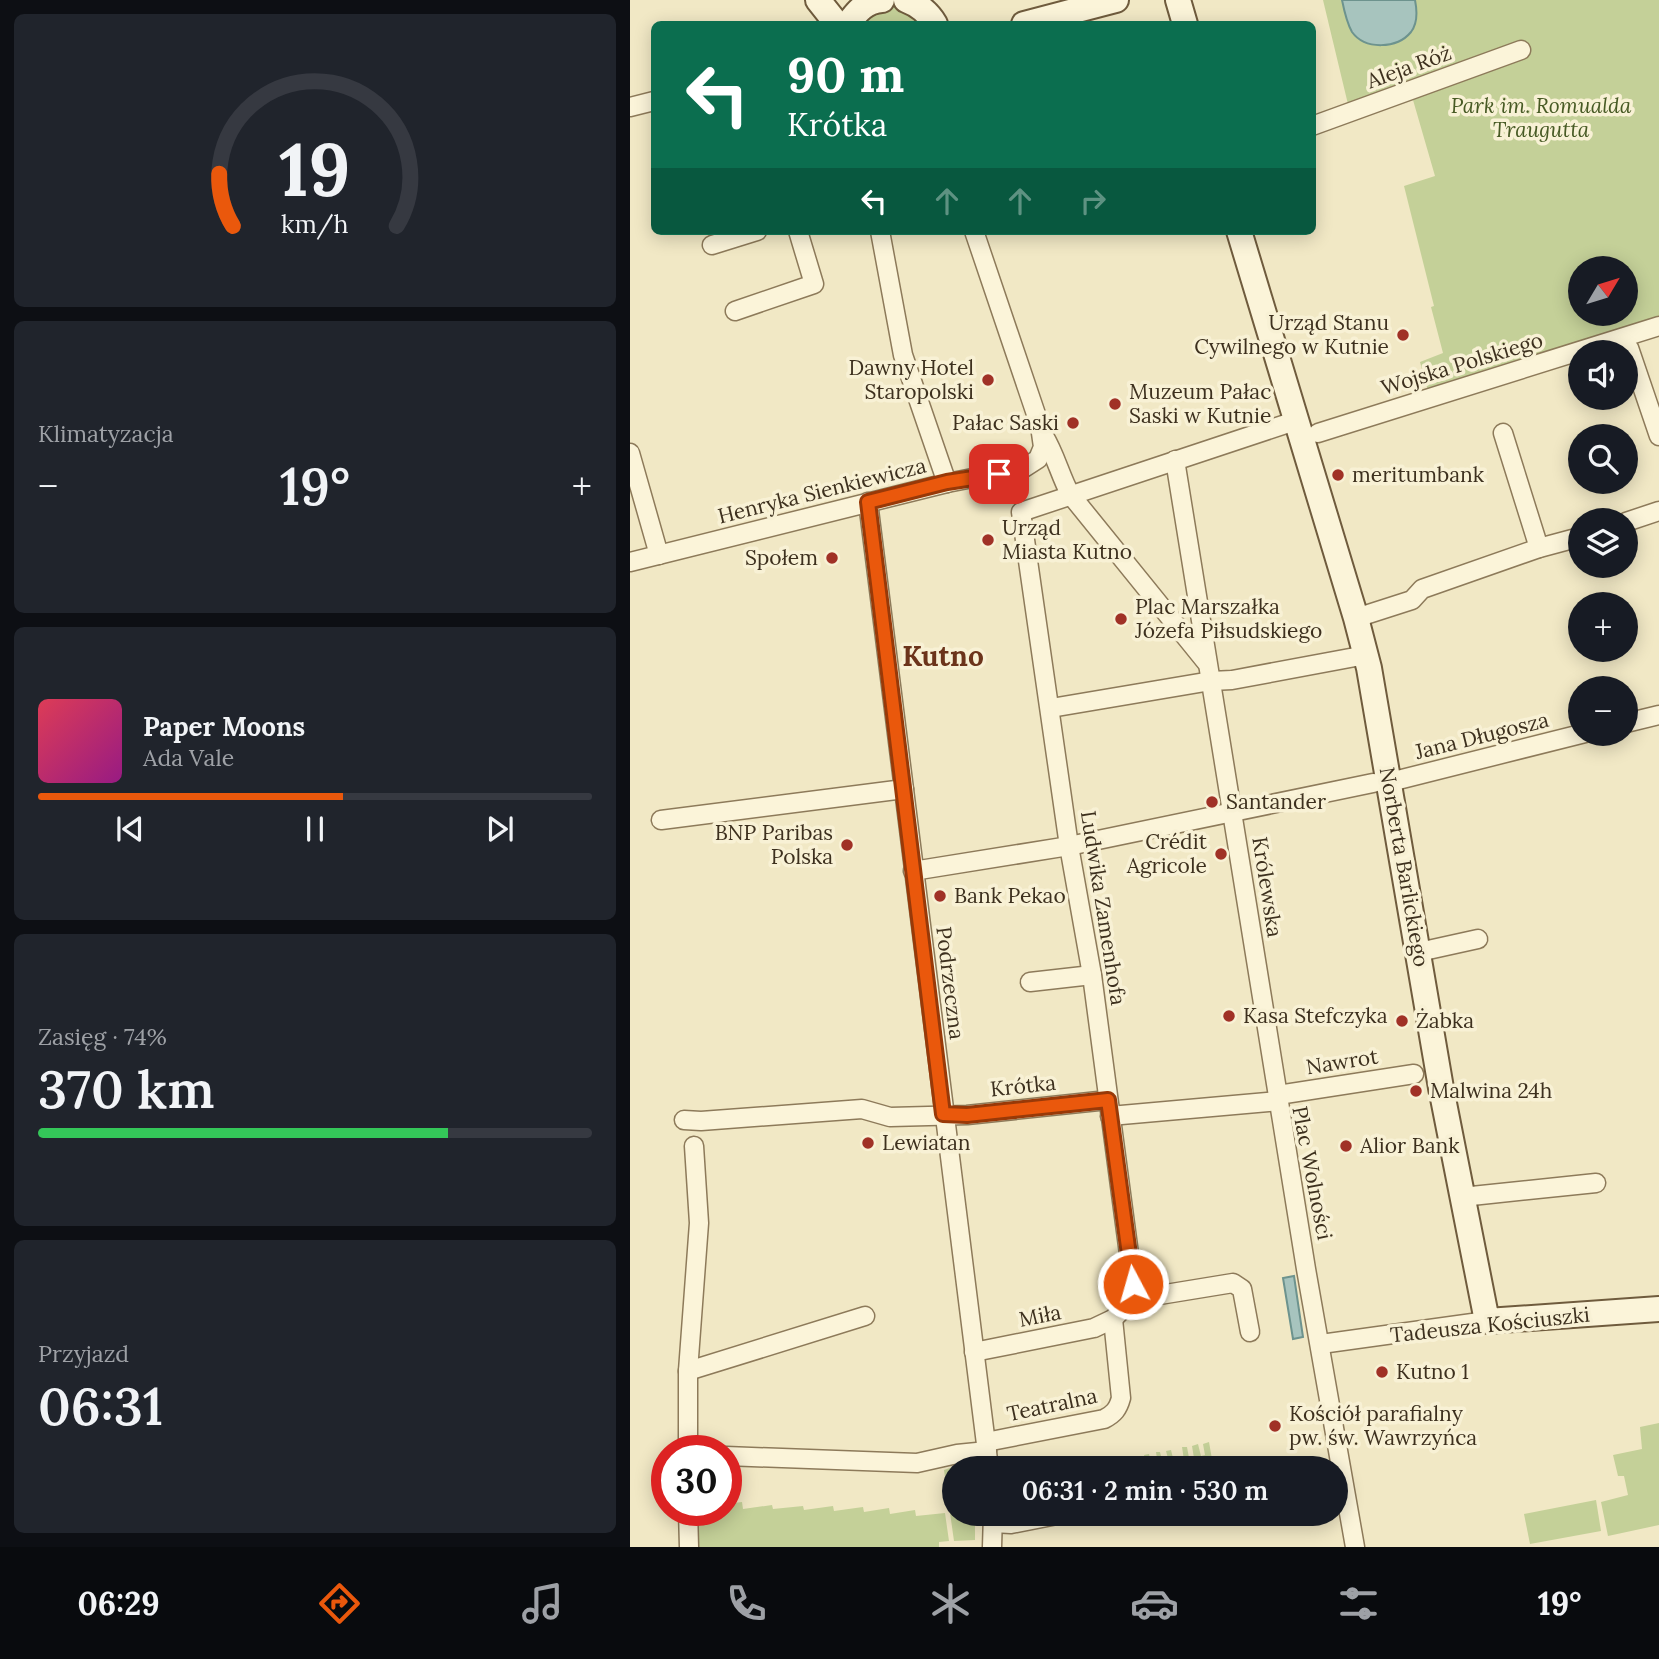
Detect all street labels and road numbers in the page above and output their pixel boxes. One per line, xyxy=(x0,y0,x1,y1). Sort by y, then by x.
street label: Aleja Róż xyxy=(1362,39,1455,95)
street label: Wojska Polskiego xyxy=(1378,326,1546,401)
street label: Henryka Sienkiewicza xyxy=(715,452,929,529)
street label: Jana Długosza xyxy=(1411,706,1552,765)
street label: Norberta Barlickiego xyxy=(1374,765,1435,969)
street label: Ludwika Zamenhofa xyxy=(1075,809,1132,1007)
street label: Królewska xyxy=(1246,835,1289,939)
street label: Podrzeczna xyxy=(930,925,971,1041)
street label: Nawrot xyxy=(1304,1042,1381,1081)
street label: Krótka xyxy=(989,1069,1057,1102)
street label: Plac Wolności xyxy=(1286,1104,1339,1242)
street label: Miła xyxy=(1017,1298,1063,1333)
street label: Tadeusza Kościuszki xyxy=(1389,1301,1591,1348)
street label: Teatralna xyxy=(1004,1382,1100,1427)

